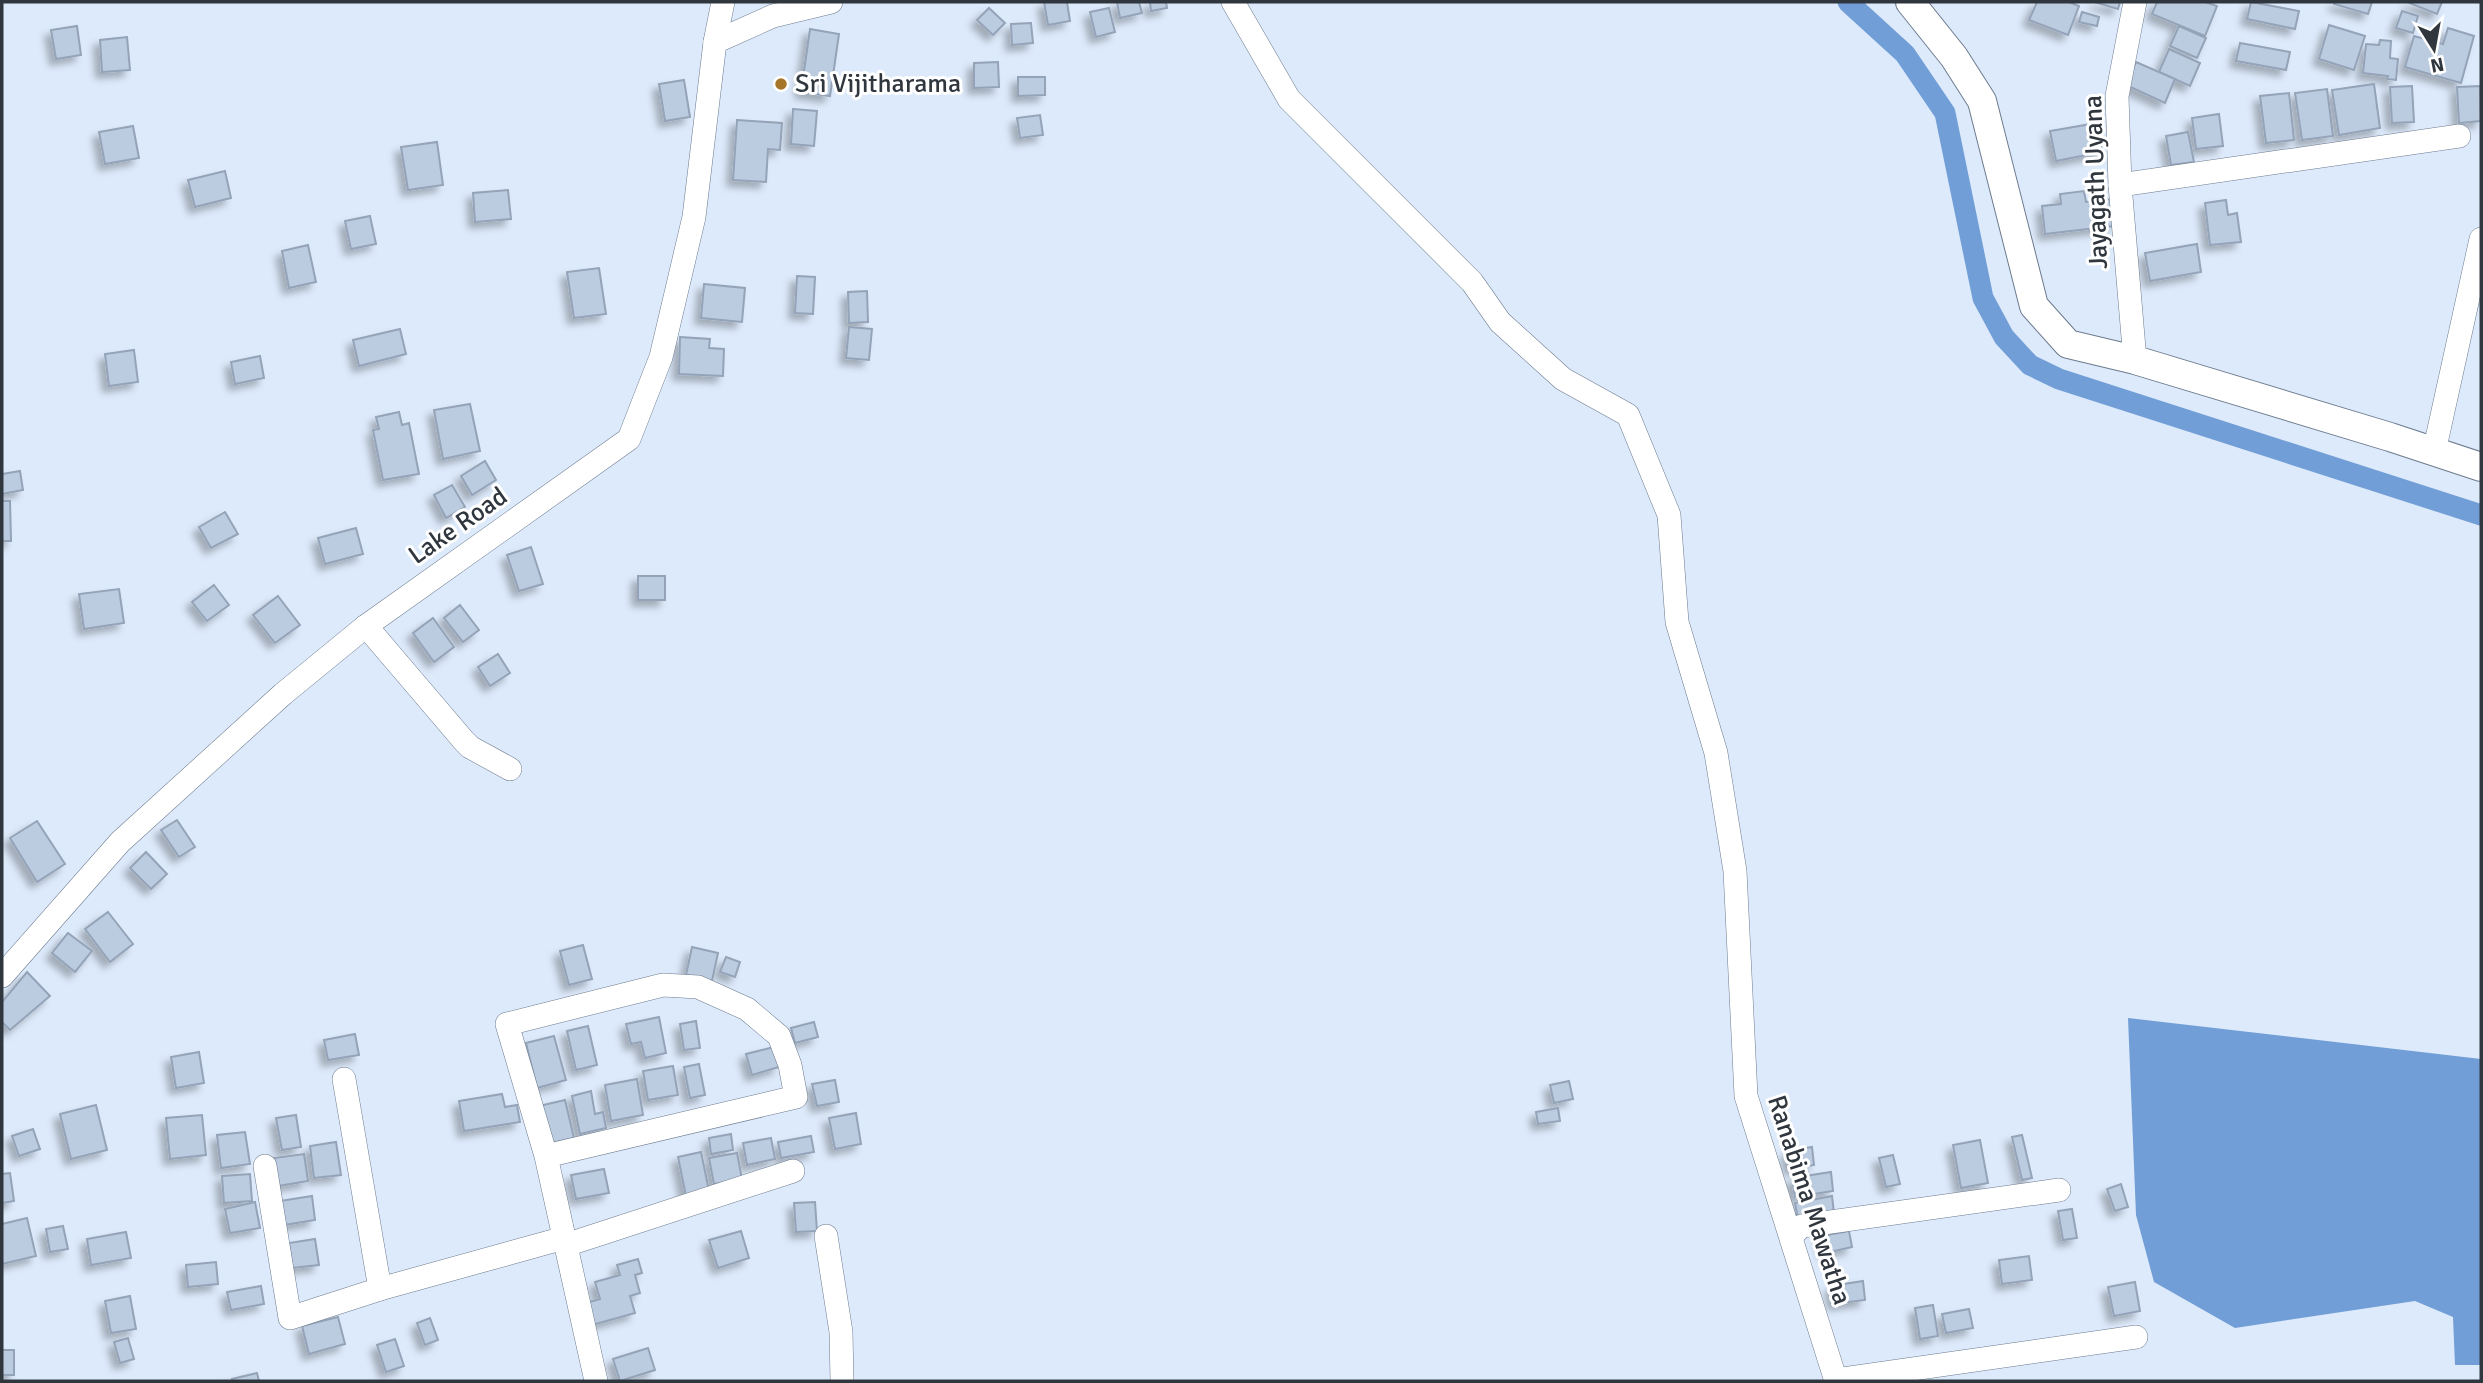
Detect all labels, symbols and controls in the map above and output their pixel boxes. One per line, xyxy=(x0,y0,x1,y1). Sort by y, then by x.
north arrow xyxy=(2399,14,2469,84)
text: N xyxy=(2428,52,2446,78)
place label: Sri Vijitharama xyxy=(795,68,961,100)
marker: Sri Vijitharama xyxy=(773,76,789,92)
street label: Jayagath Uyana xyxy=(2077,94,2115,270)
street label: Lake Road xyxy=(402,480,514,572)
street label: Ranabima Mawatha xyxy=(1760,1091,1858,1309)

